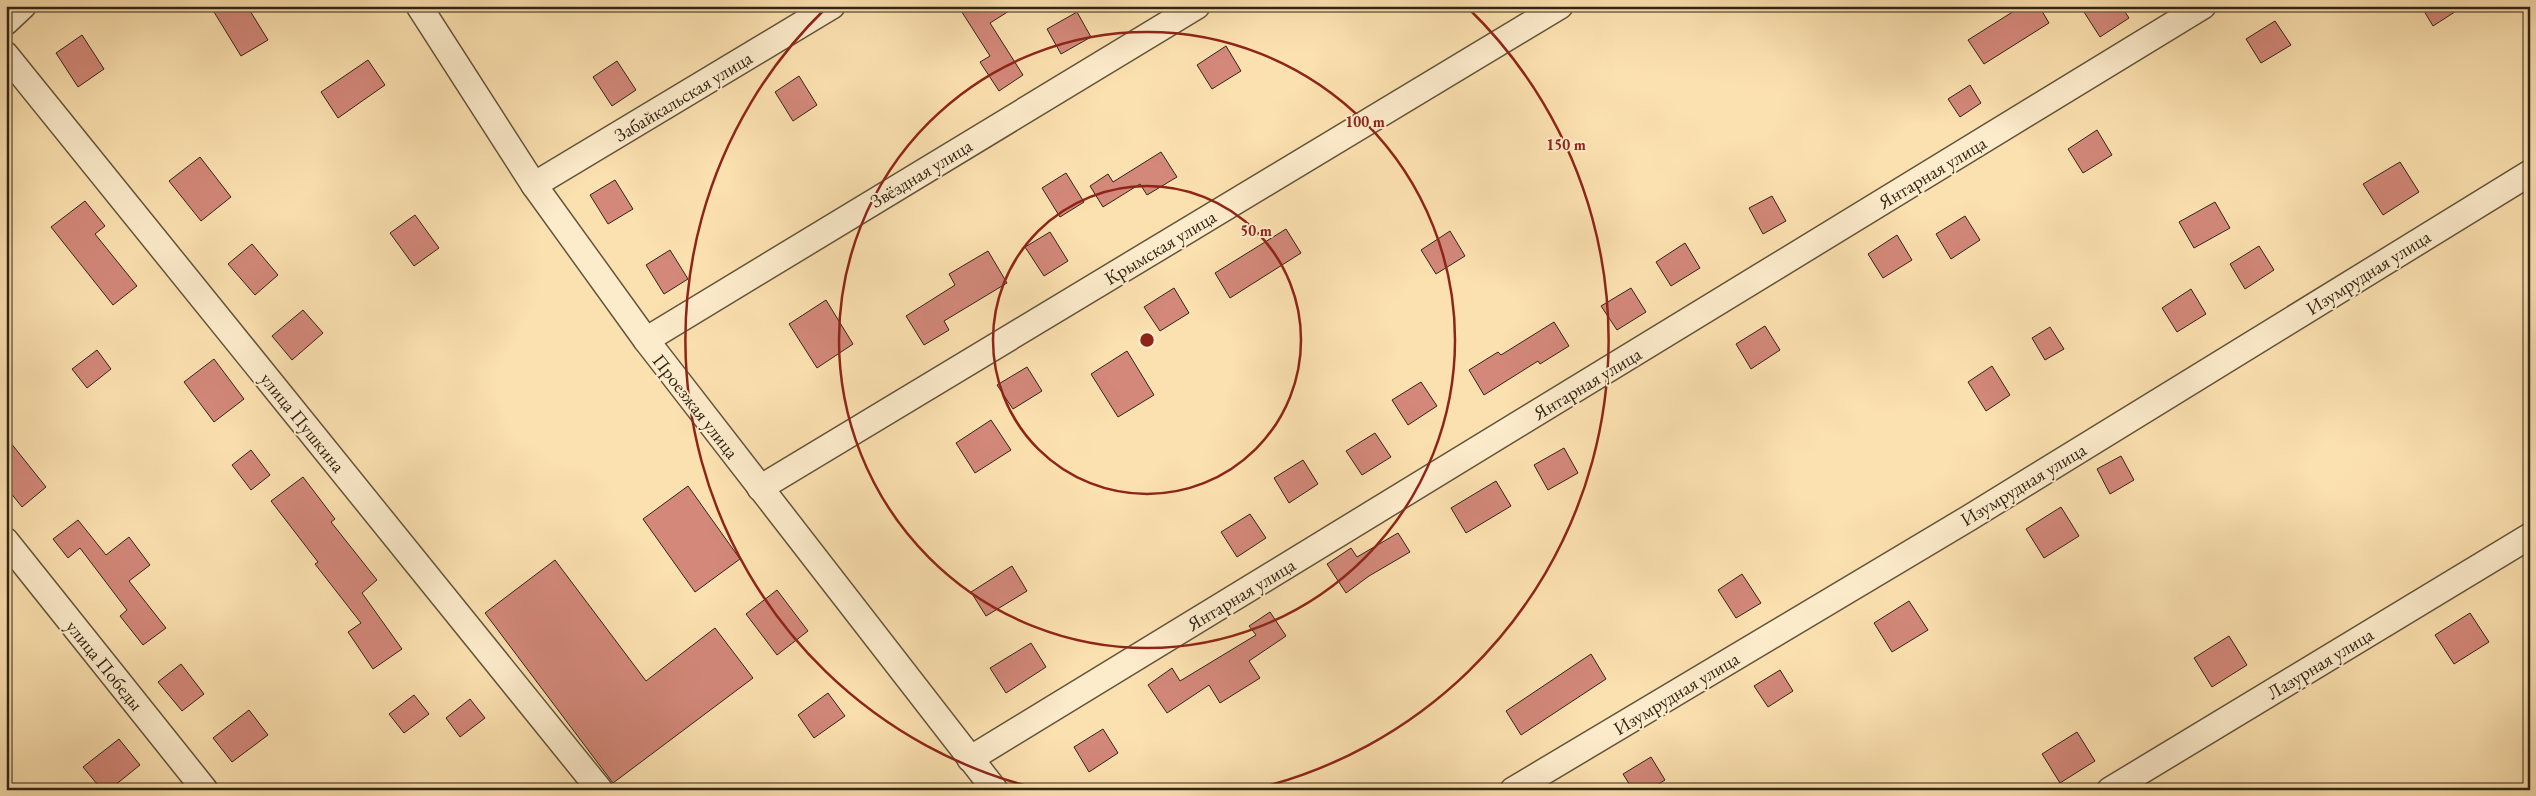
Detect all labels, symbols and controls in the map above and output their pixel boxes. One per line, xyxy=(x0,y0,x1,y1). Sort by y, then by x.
street label: Забайкальская улица xyxy=(610,45,757,148)
text: 100 m xyxy=(1345,112,1385,131)
street label: Янтарная улица xyxy=(1873,130,1991,215)
street label: Звёздная улица xyxy=(866,133,977,214)
text: 150 m xyxy=(1546,135,1586,154)
street label: Крымская улица xyxy=(1100,204,1221,291)
text: 50 m xyxy=(1240,221,1272,240)
street label: Изумрудная улица xyxy=(2301,224,2436,321)
centre of rings xyxy=(1138,331,1156,349)
street label: Янтарная улица xyxy=(1528,341,1646,426)
street label: Проезжая улица xyxy=(647,349,745,464)
street label: улица Пушкина xyxy=(255,367,351,478)
street label: Изумрудная улица xyxy=(1956,437,2091,532)
street label: Янтарная улица xyxy=(1182,552,1300,637)
street label: улица Победы xyxy=(60,615,149,716)
street label: Лазурная улица xyxy=(2262,622,2379,705)
street label: Изумрудная улица xyxy=(1609,646,1744,741)

